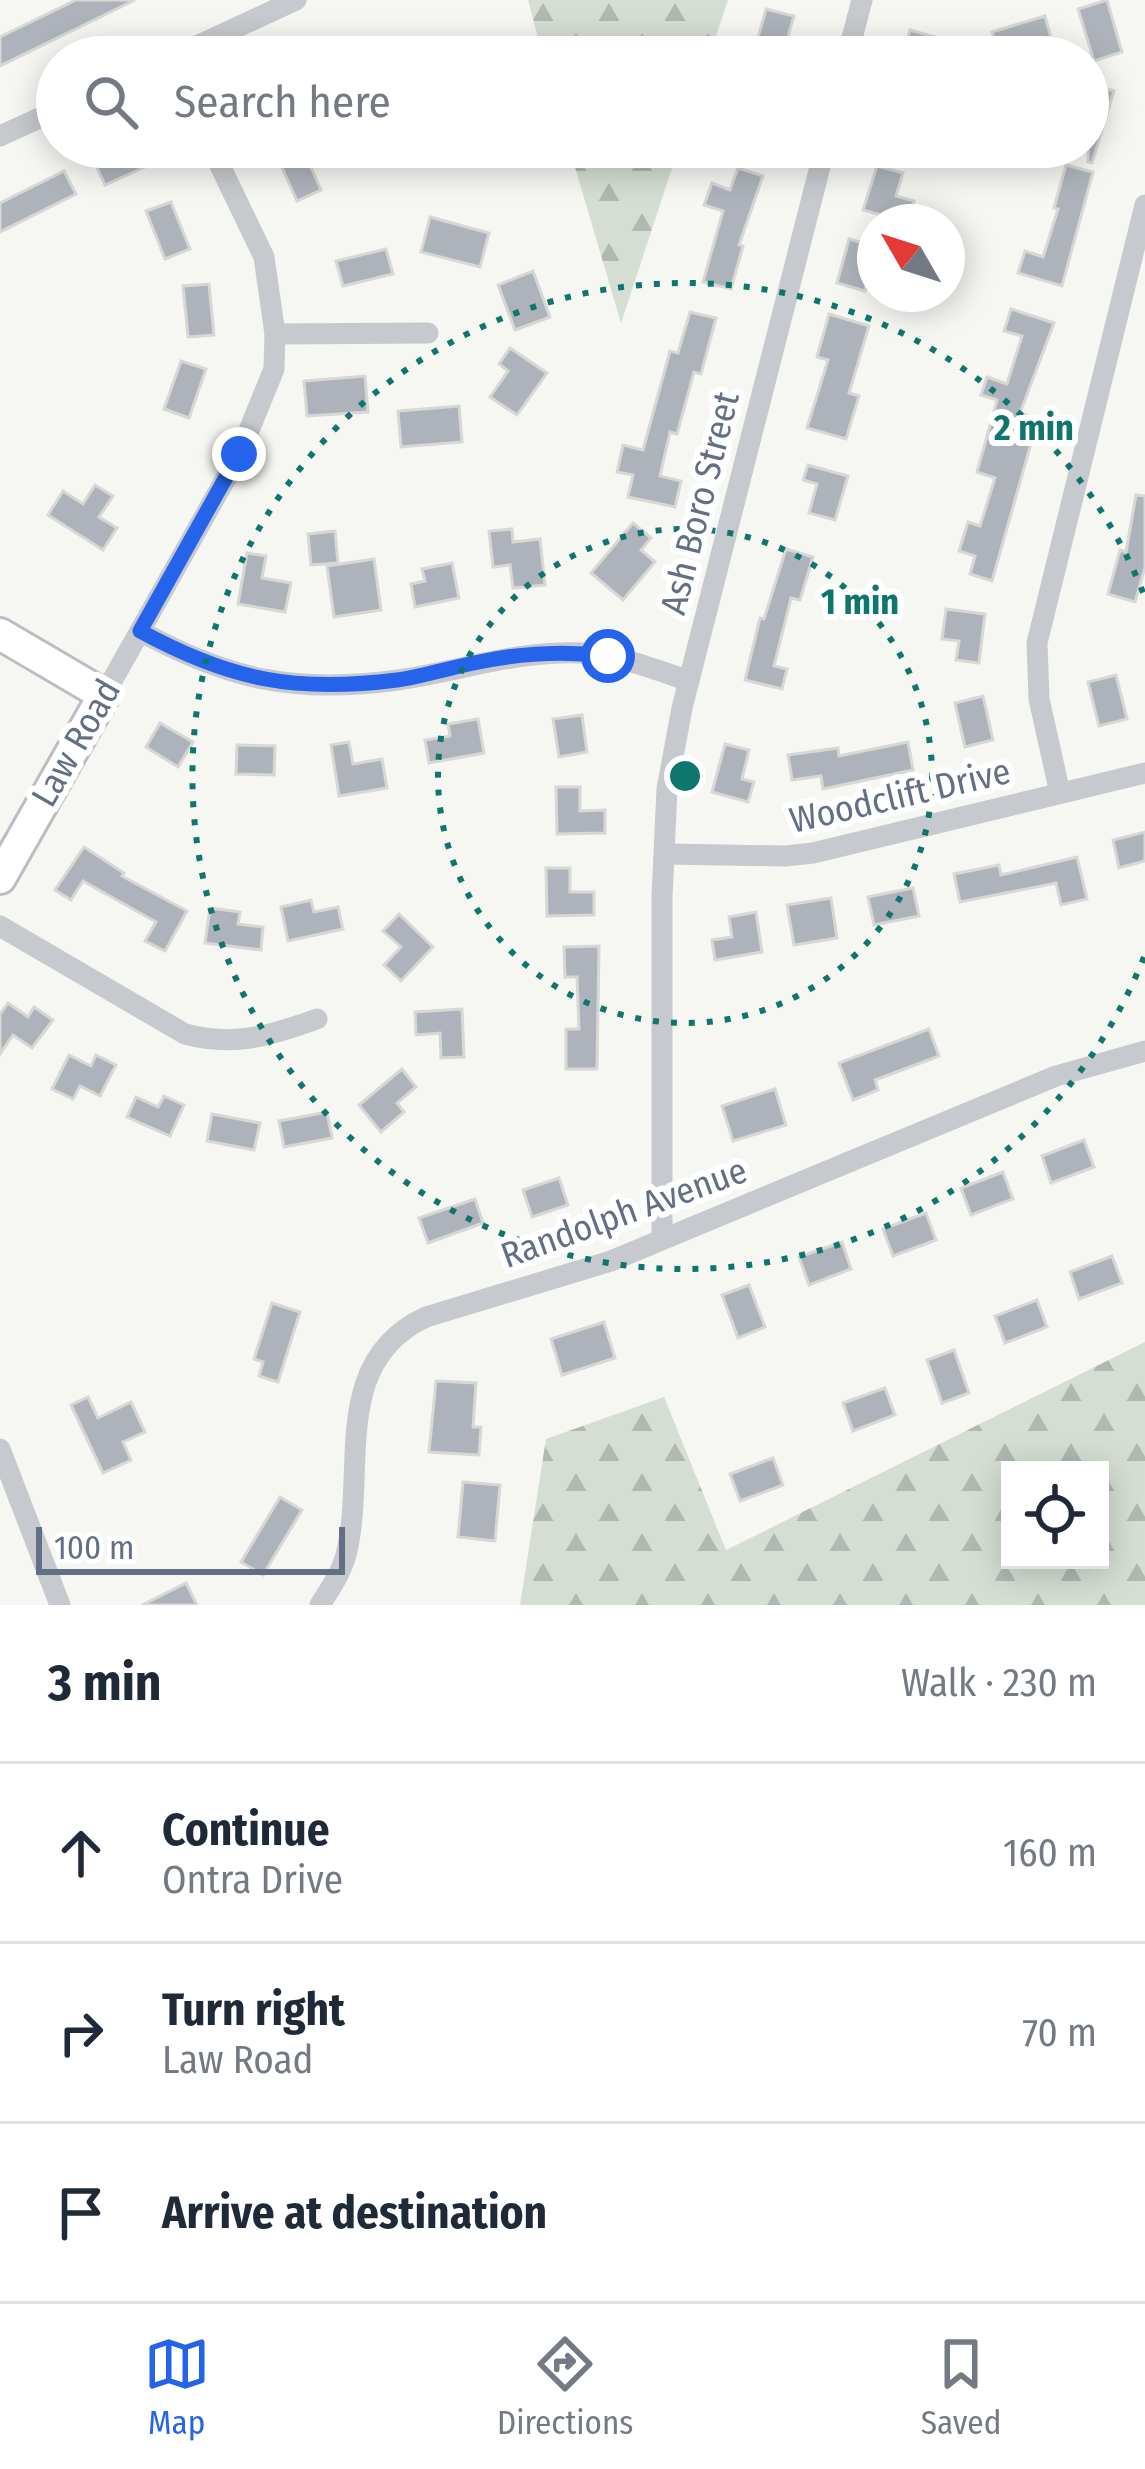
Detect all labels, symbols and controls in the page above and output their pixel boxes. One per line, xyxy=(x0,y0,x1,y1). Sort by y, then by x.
search box xyxy=(36,36,1109,168)
icon: search xyxy=(78,69,144,135)
text: Search here xyxy=(174,75,391,129)
north arrow xyxy=(857,204,965,312)
street label: Ash Boro Street xyxy=(651,387,749,619)
text: 2 min xyxy=(993,406,1074,450)
route end xyxy=(212,427,266,481)
text: 1 min xyxy=(821,580,899,624)
route start xyxy=(581,629,635,683)
street label: Law Road xyxy=(22,671,130,815)
street label: Woodclift Drive xyxy=(785,749,1015,843)
centre of rings xyxy=(664,755,706,797)
street label: Randolph Avenue xyxy=(495,1148,753,1278)
map controls xyxy=(1001,1461,1109,1569)
button: locate xyxy=(1001,1461,1109,1569)
scale bar xyxy=(36,1521,345,1574)
text: 100 m xyxy=(54,1528,134,1568)
text: 3 min xyxy=(48,1652,162,1714)
text: Walk · 230 m xyxy=(901,1660,1097,1706)
text: Continue xyxy=(162,1803,330,1857)
icon: ahead xyxy=(48,1820,114,1886)
text: 160 m xyxy=(1003,1830,1097,1876)
text: Ontra Drive xyxy=(162,1857,343,1903)
text: Turn right xyxy=(162,1983,345,2037)
icon: right xyxy=(48,2000,114,2066)
text: 70 m xyxy=(1022,2010,1097,2056)
text: Law Road xyxy=(162,2037,313,2083)
icon: arrive xyxy=(48,2180,114,2246)
text: Arrive at destination xyxy=(162,2186,547,2240)
tab: Map xyxy=(144,2331,210,2443)
tab: Directions xyxy=(497,2331,633,2443)
tab: Saved xyxy=(921,2331,1001,2443)

